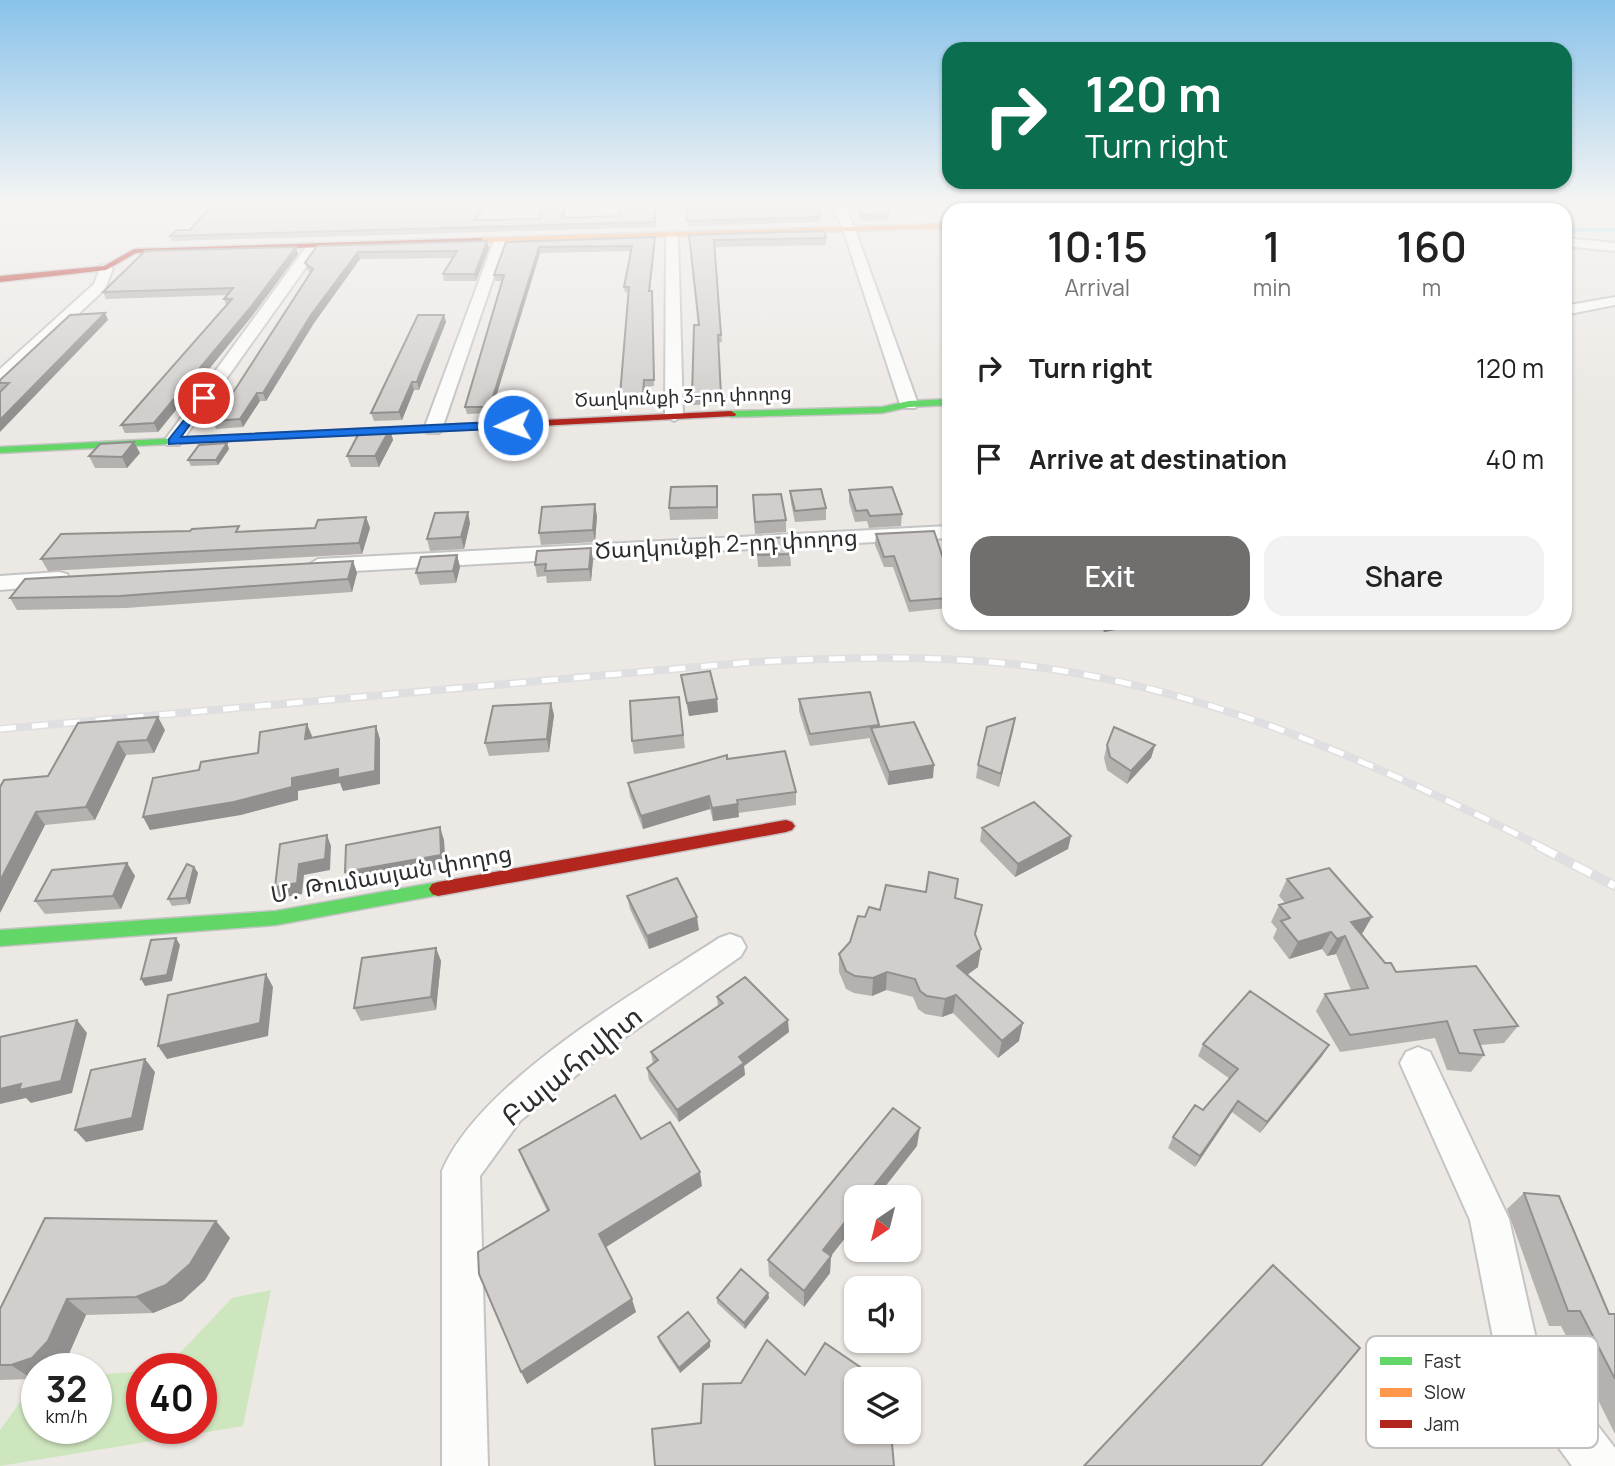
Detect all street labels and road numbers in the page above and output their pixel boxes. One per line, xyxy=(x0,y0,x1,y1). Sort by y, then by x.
street label: Ծաղկունքի 3-րդ փողոց xyxy=(574,379,792,413)
street label: Ծաղկունքի 2-րդ փողոց xyxy=(594,520,858,566)
street label: Մ․ Թումասյան փողոց xyxy=(268,836,514,910)
street label: Բալահովիտ xyxy=(493,996,649,1134)

